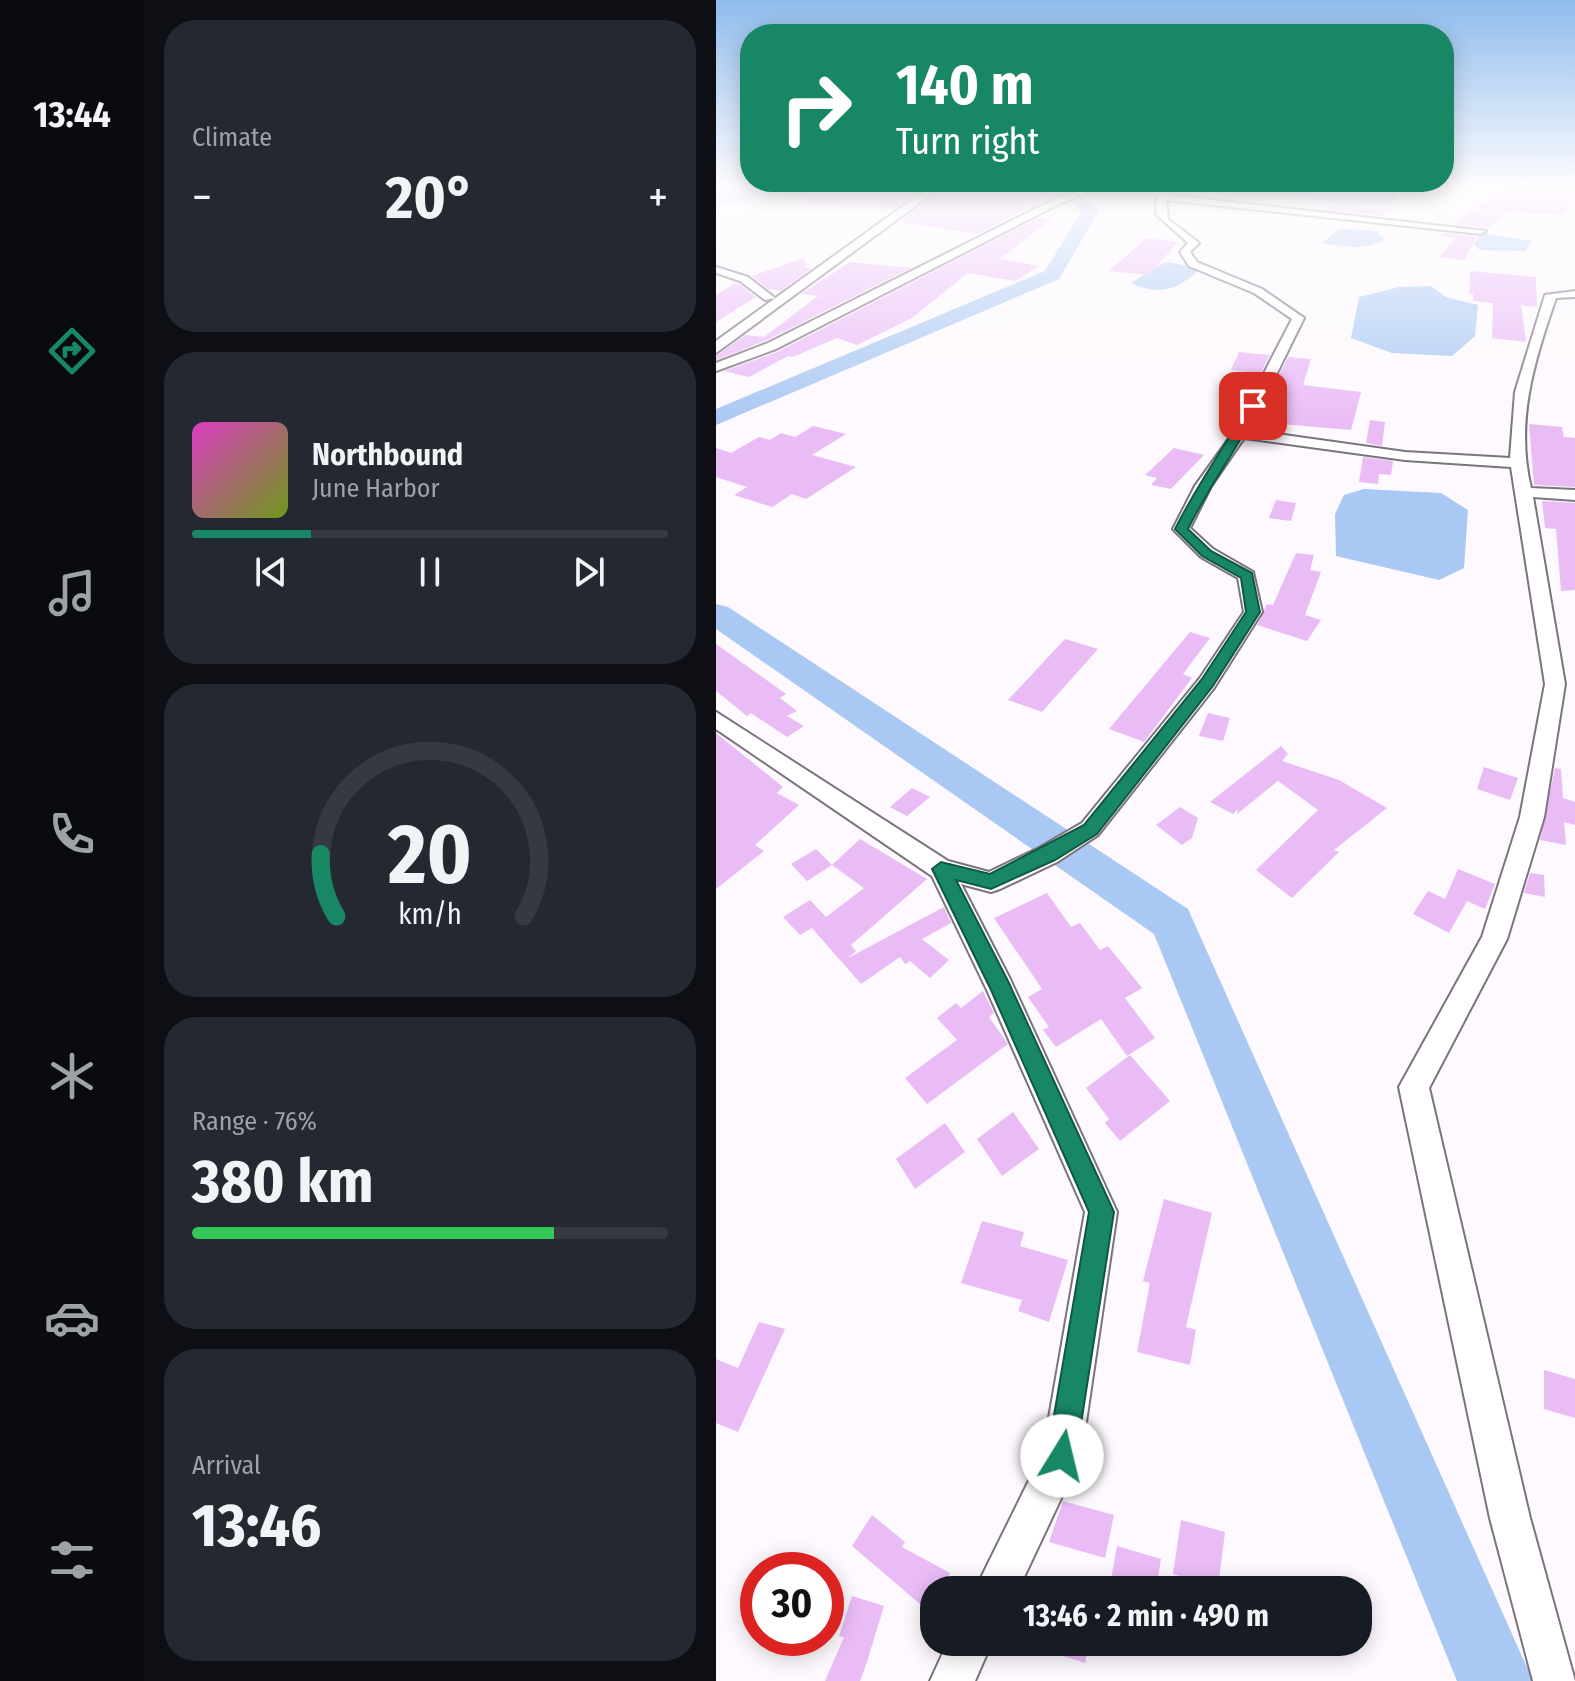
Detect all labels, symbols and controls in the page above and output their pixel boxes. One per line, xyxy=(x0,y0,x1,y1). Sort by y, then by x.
text: 140 m xyxy=(896,52,1033,119)
icon: right xyxy=(764,56,868,160)
text: 13:44 xyxy=(33,93,111,137)
text: Turn right xyxy=(896,120,1039,164)
text: Climate xyxy=(192,122,272,153)
text: 20° xyxy=(386,162,474,234)
text: − xyxy=(192,171,212,224)
text: + xyxy=(648,171,668,224)
icon: directions xyxy=(44,323,100,379)
pin xyxy=(1219,372,1287,440)
icon: arrive xyxy=(1231,384,1275,428)
text: Northbound xyxy=(312,437,463,473)
text: June Harbor xyxy=(312,473,440,504)
icon: previous xyxy=(249,550,293,594)
icon: pause xyxy=(408,550,452,594)
icon: next xyxy=(567,550,611,594)
icon: music xyxy=(44,565,100,621)
text: 20 xyxy=(387,804,472,904)
icon: phone xyxy=(44,806,100,862)
text: km/h xyxy=(398,897,462,932)
icon: climate xyxy=(44,1048,100,1104)
text: Range · 76% xyxy=(192,1106,317,1137)
text: 380 km xyxy=(192,1146,374,1218)
icon: car xyxy=(44,1290,100,1346)
position arrow xyxy=(1020,1414,1104,1498)
text: Arrival xyxy=(192,1450,261,1481)
text: 13:46 xyxy=(192,1490,321,1562)
icon: filters xyxy=(44,1532,100,1588)
speed limit sign: 30 xyxy=(740,1552,844,1656)
text: 13:46 · 2 min · 490 m xyxy=(1023,1598,1269,1634)

